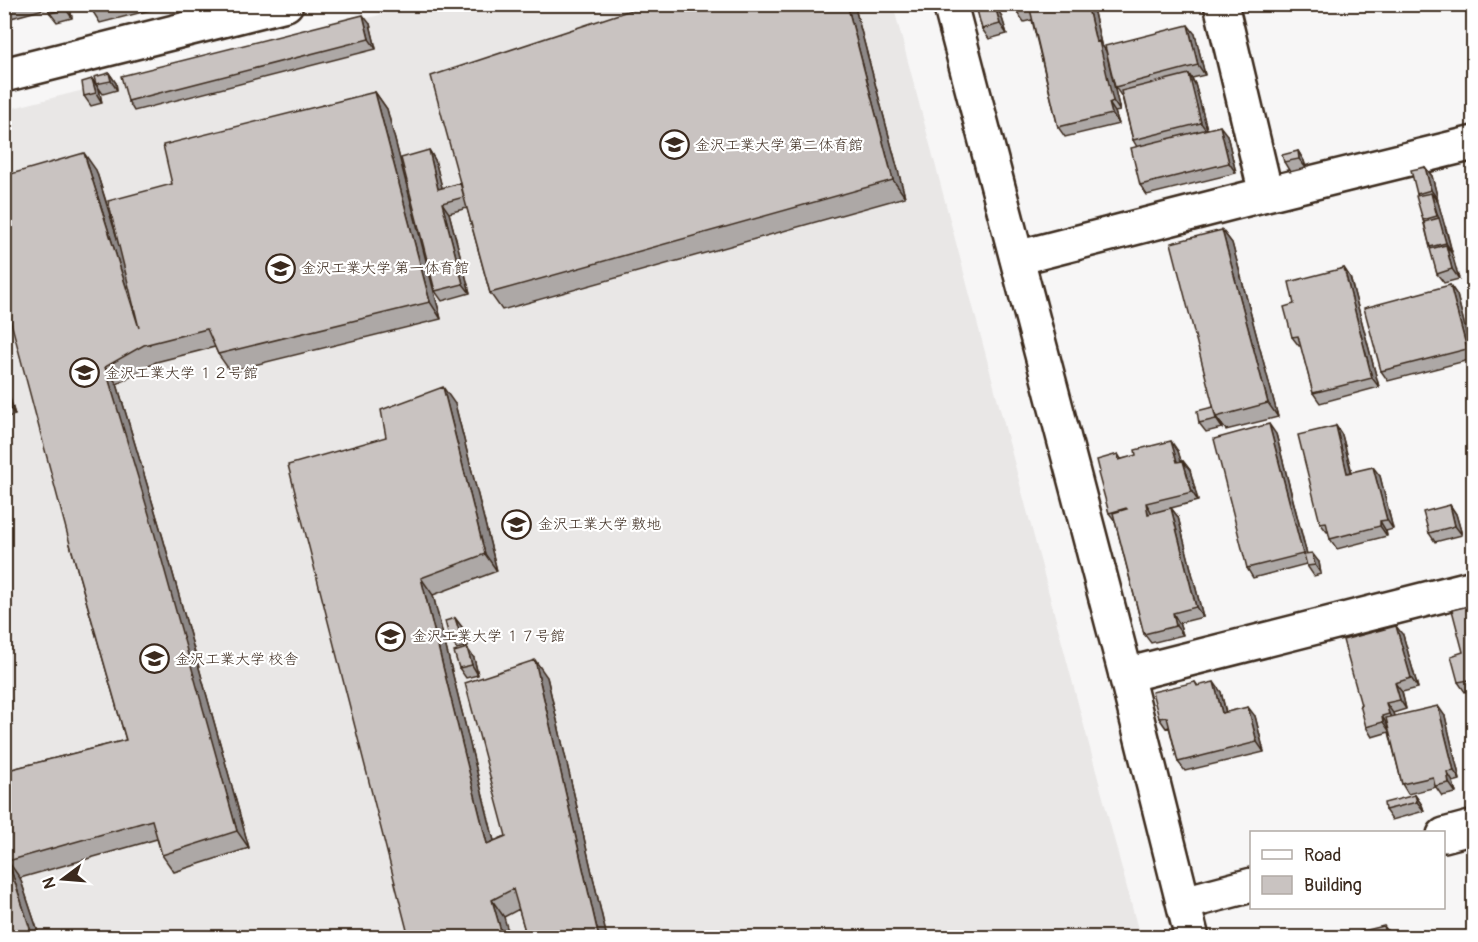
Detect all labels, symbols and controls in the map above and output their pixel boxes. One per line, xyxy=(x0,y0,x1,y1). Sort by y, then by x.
school or university icon: 金沢工業大学 第二体育館 xyxy=(658,129,690,161)
place label: 金沢工業大学 第二体育館 xyxy=(695,136,863,155)
school or university icon: 金沢工業大学 第一体育館 xyxy=(264,252,296,284)
place label: 金沢工業大学 第一体育館 xyxy=(301,259,469,278)
school or university icon: 金沢工業大学 １２号館 xyxy=(68,357,100,389)
place label: 金沢工業大学 １２号館 xyxy=(105,364,258,383)
school or university icon: 金沢工業大学 敷地 xyxy=(501,508,533,540)
place label: 金沢工業大学 敷地 xyxy=(538,515,661,534)
school or university icon: 金沢工業大学 １７号館 xyxy=(375,620,407,652)
place label: 金沢工業大学 １７号館 xyxy=(412,627,565,646)
school or university icon: 金沢工業大学 校舎 xyxy=(138,643,170,675)
place label: 金沢工業大学 校舎 xyxy=(175,650,298,669)
legend xyxy=(1250,831,1445,909)
text: Road xyxy=(1304,844,1341,867)
north arrow xyxy=(33,849,93,909)
text: Building xyxy=(1304,874,1362,897)
text: N xyxy=(38,875,61,891)

